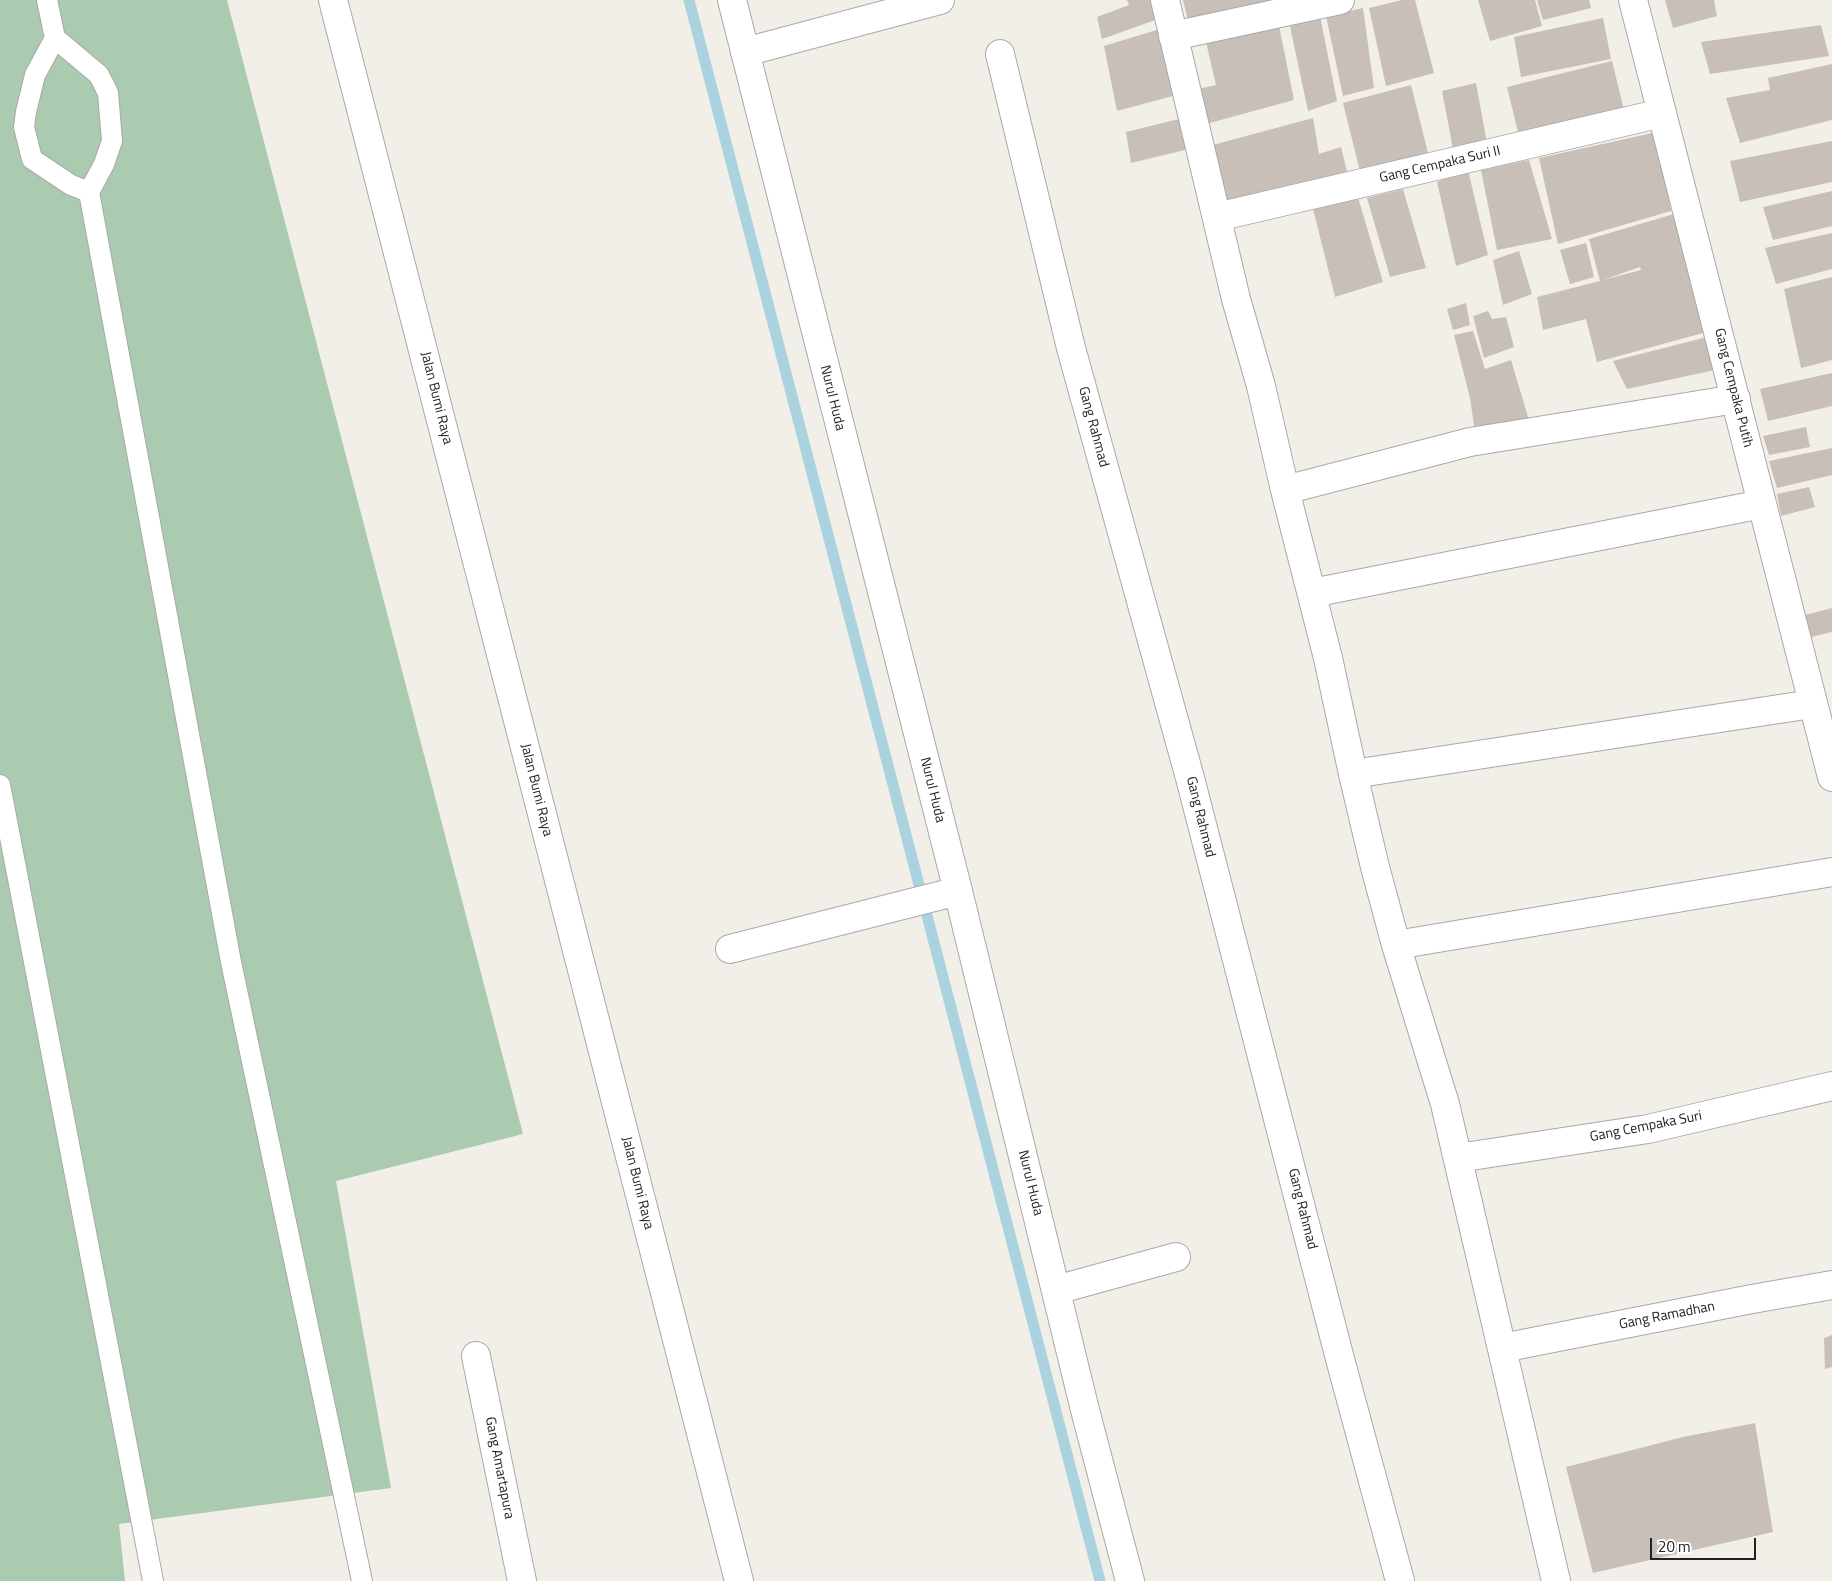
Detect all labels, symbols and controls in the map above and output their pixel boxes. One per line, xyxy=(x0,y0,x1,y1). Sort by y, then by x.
street label: Gang Cempaka Suri II xyxy=(1378,143,1502,187)
street label: Gang Cempaka Putih xyxy=(1710,327,1756,449)
street label: Jalan Bumi Raya xyxy=(416,350,456,446)
street label: Nurul Huda xyxy=(816,364,848,432)
street label: Gang Rahmad xyxy=(1074,385,1112,469)
street label: Jalan Bumi Raya xyxy=(516,742,556,838)
street label: Nurul Huda xyxy=(916,756,948,824)
street label: Gang Rahmad xyxy=(1182,775,1218,859)
street label: Gang Cempaka Suri xyxy=(1589,1108,1703,1146)
street label: Jalan Bumi Raya xyxy=(617,1135,657,1231)
street label: Nurul Huda xyxy=(1014,1149,1046,1217)
street label: Gang Rahmad xyxy=(1284,1167,1320,1251)
street label: Gang Ramadhan xyxy=(1618,1298,1716,1334)
street label: Gang Amartapura xyxy=(481,1415,517,1521)
scale bar xyxy=(1652,1528,1758,1560)
text: 20 m xyxy=(1658,1535,1691,1558)

